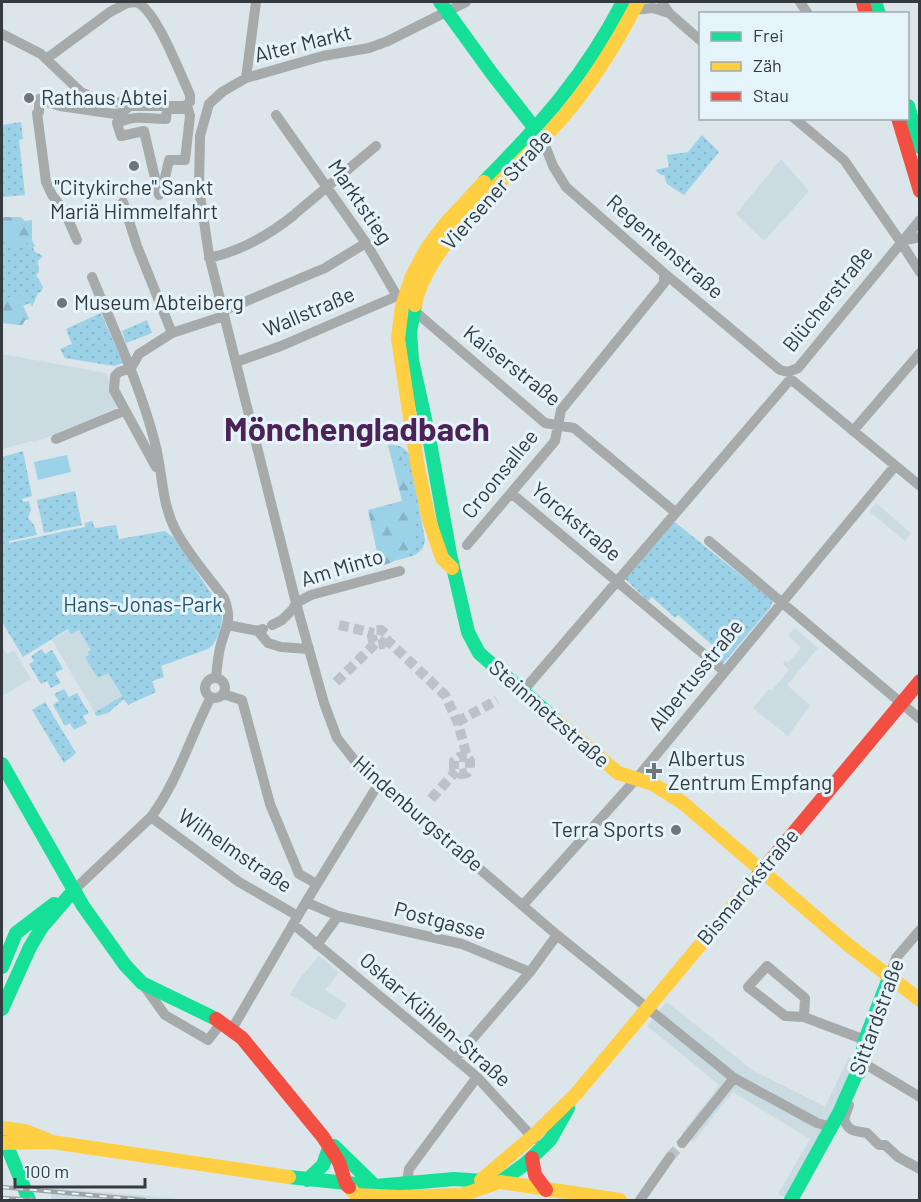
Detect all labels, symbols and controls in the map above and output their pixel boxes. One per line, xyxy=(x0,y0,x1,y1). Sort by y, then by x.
legend xyxy=(699,12,909,120)
street label: Alter Markt xyxy=(251,18,354,67)
text: Frei xyxy=(753,24,784,46)
text: Zäh xyxy=(753,54,782,76)
place label: Rathaus Abtei xyxy=(41,84,168,109)
text: Stau xyxy=(753,84,789,106)
marker: Rathaus Abtei xyxy=(22,91,36,105)
street label: Viersener Straße xyxy=(435,124,556,254)
street label: Marktstieg xyxy=(324,154,399,248)
marker: "Citykirche" Sankt Mariä Himmelfahrt xyxy=(127,159,141,173)
place label: "Citykirche" Sankt Mariä Himmelfahrt xyxy=(50,174,218,223)
street label: Regentenstraße xyxy=(602,188,729,303)
street label: Blücherstraße xyxy=(776,240,877,356)
street label: Wallstraße xyxy=(259,280,358,341)
place label: Museum Abteiberg xyxy=(74,289,244,314)
marker: Museum Abteiberg xyxy=(55,296,69,310)
street label: Kaiserstraße xyxy=(459,319,567,411)
district label: Mönchengladbach xyxy=(224,408,490,448)
street label: Croonsallee xyxy=(455,423,542,523)
street label: Yorckstraße xyxy=(527,476,627,566)
street label: Am Minto xyxy=(297,542,386,591)
park label: Hans-Jonas-Park xyxy=(63,591,223,616)
street label: Albertusstraße xyxy=(642,613,747,735)
street label: Steinmetzstraße xyxy=(485,654,615,772)
place label: Albertus Zentrum Empfang xyxy=(668,745,832,794)
street label: Hindenburgstraße xyxy=(349,750,489,876)
marker: Albertus Zentrum Empfang xyxy=(645,762,663,780)
street label: Wilhelmstraße xyxy=(174,802,298,897)
place label: Terra Sports xyxy=(551,816,664,841)
marker: Terra Sports xyxy=(669,823,683,837)
street label: Bismarckstraße xyxy=(691,823,803,949)
street label: Postgasse xyxy=(392,895,489,944)
street label: Oskar-Kühlen-Straße xyxy=(355,946,517,1091)
street label: Sittardstraße xyxy=(843,955,908,1078)
scale bar xyxy=(15,1151,146,1189)
text: 100 m xyxy=(24,1160,69,1182)

